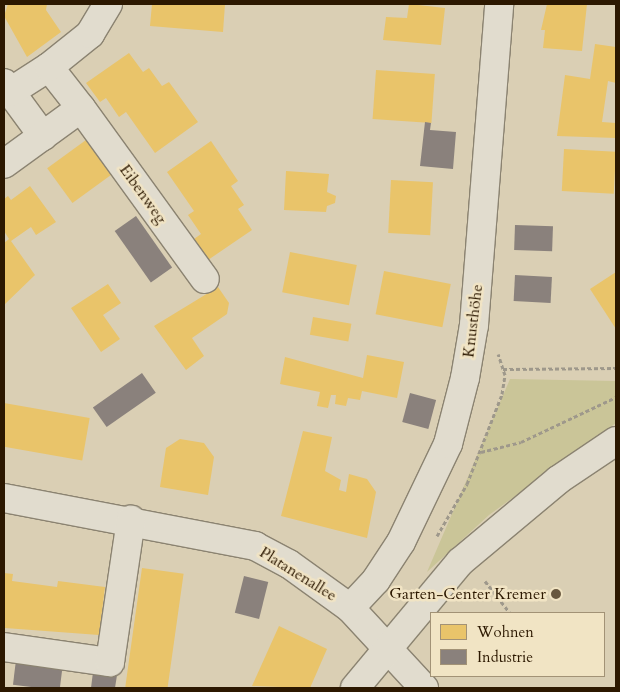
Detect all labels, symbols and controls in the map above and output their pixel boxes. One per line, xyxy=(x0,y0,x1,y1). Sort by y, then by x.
street label: Eibenweg xyxy=(115,161,171,227)
street label: Knusthöhe xyxy=(459,283,487,359)
street label: Platanenallee xyxy=(256,543,340,605)
place label: Garten-Center Kremer xyxy=(389,584,546,604)
marker: Garten-Center Kremer xyxy=(550,588,562,600)
legend xyxy=(430,612,605,677)
text: Wohnen xyxy=(477,622,534,642)
text: Industrie xyxy=(477,647,533,667)

